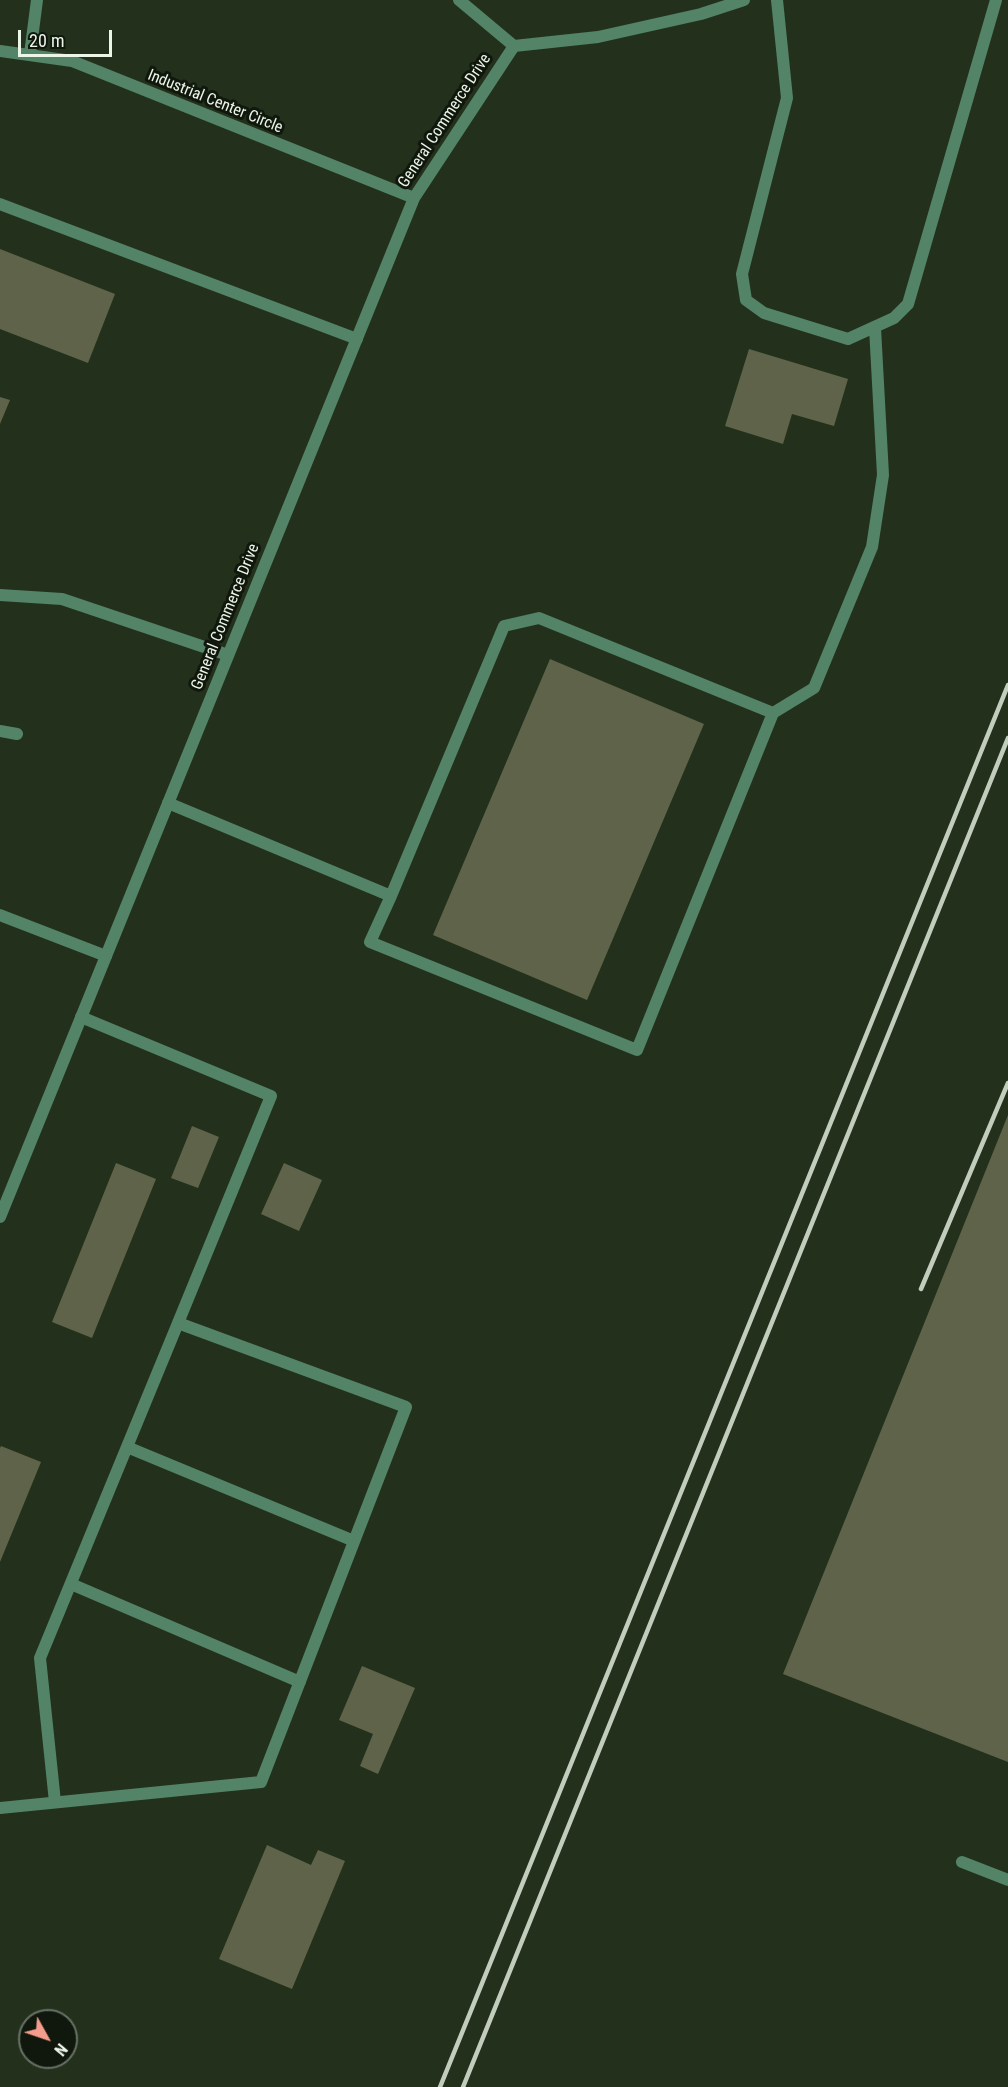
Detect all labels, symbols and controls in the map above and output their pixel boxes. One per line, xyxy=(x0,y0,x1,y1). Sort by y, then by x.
scale bar xyxy=(21,18,116,56)
text: 20 m xyxy=(29,30,64,51)
street label: General Commerce Drive xyxy=(395,50,495,192)
street label: Industrial Center Circle xyxy=(145,66,285,138)
street label: General Commerce Drive xyxy=(188,541,264,693)
north arrow xyxy=(18,2009,78,2069)
text: N xyxy=(50,2040,71,2059)

